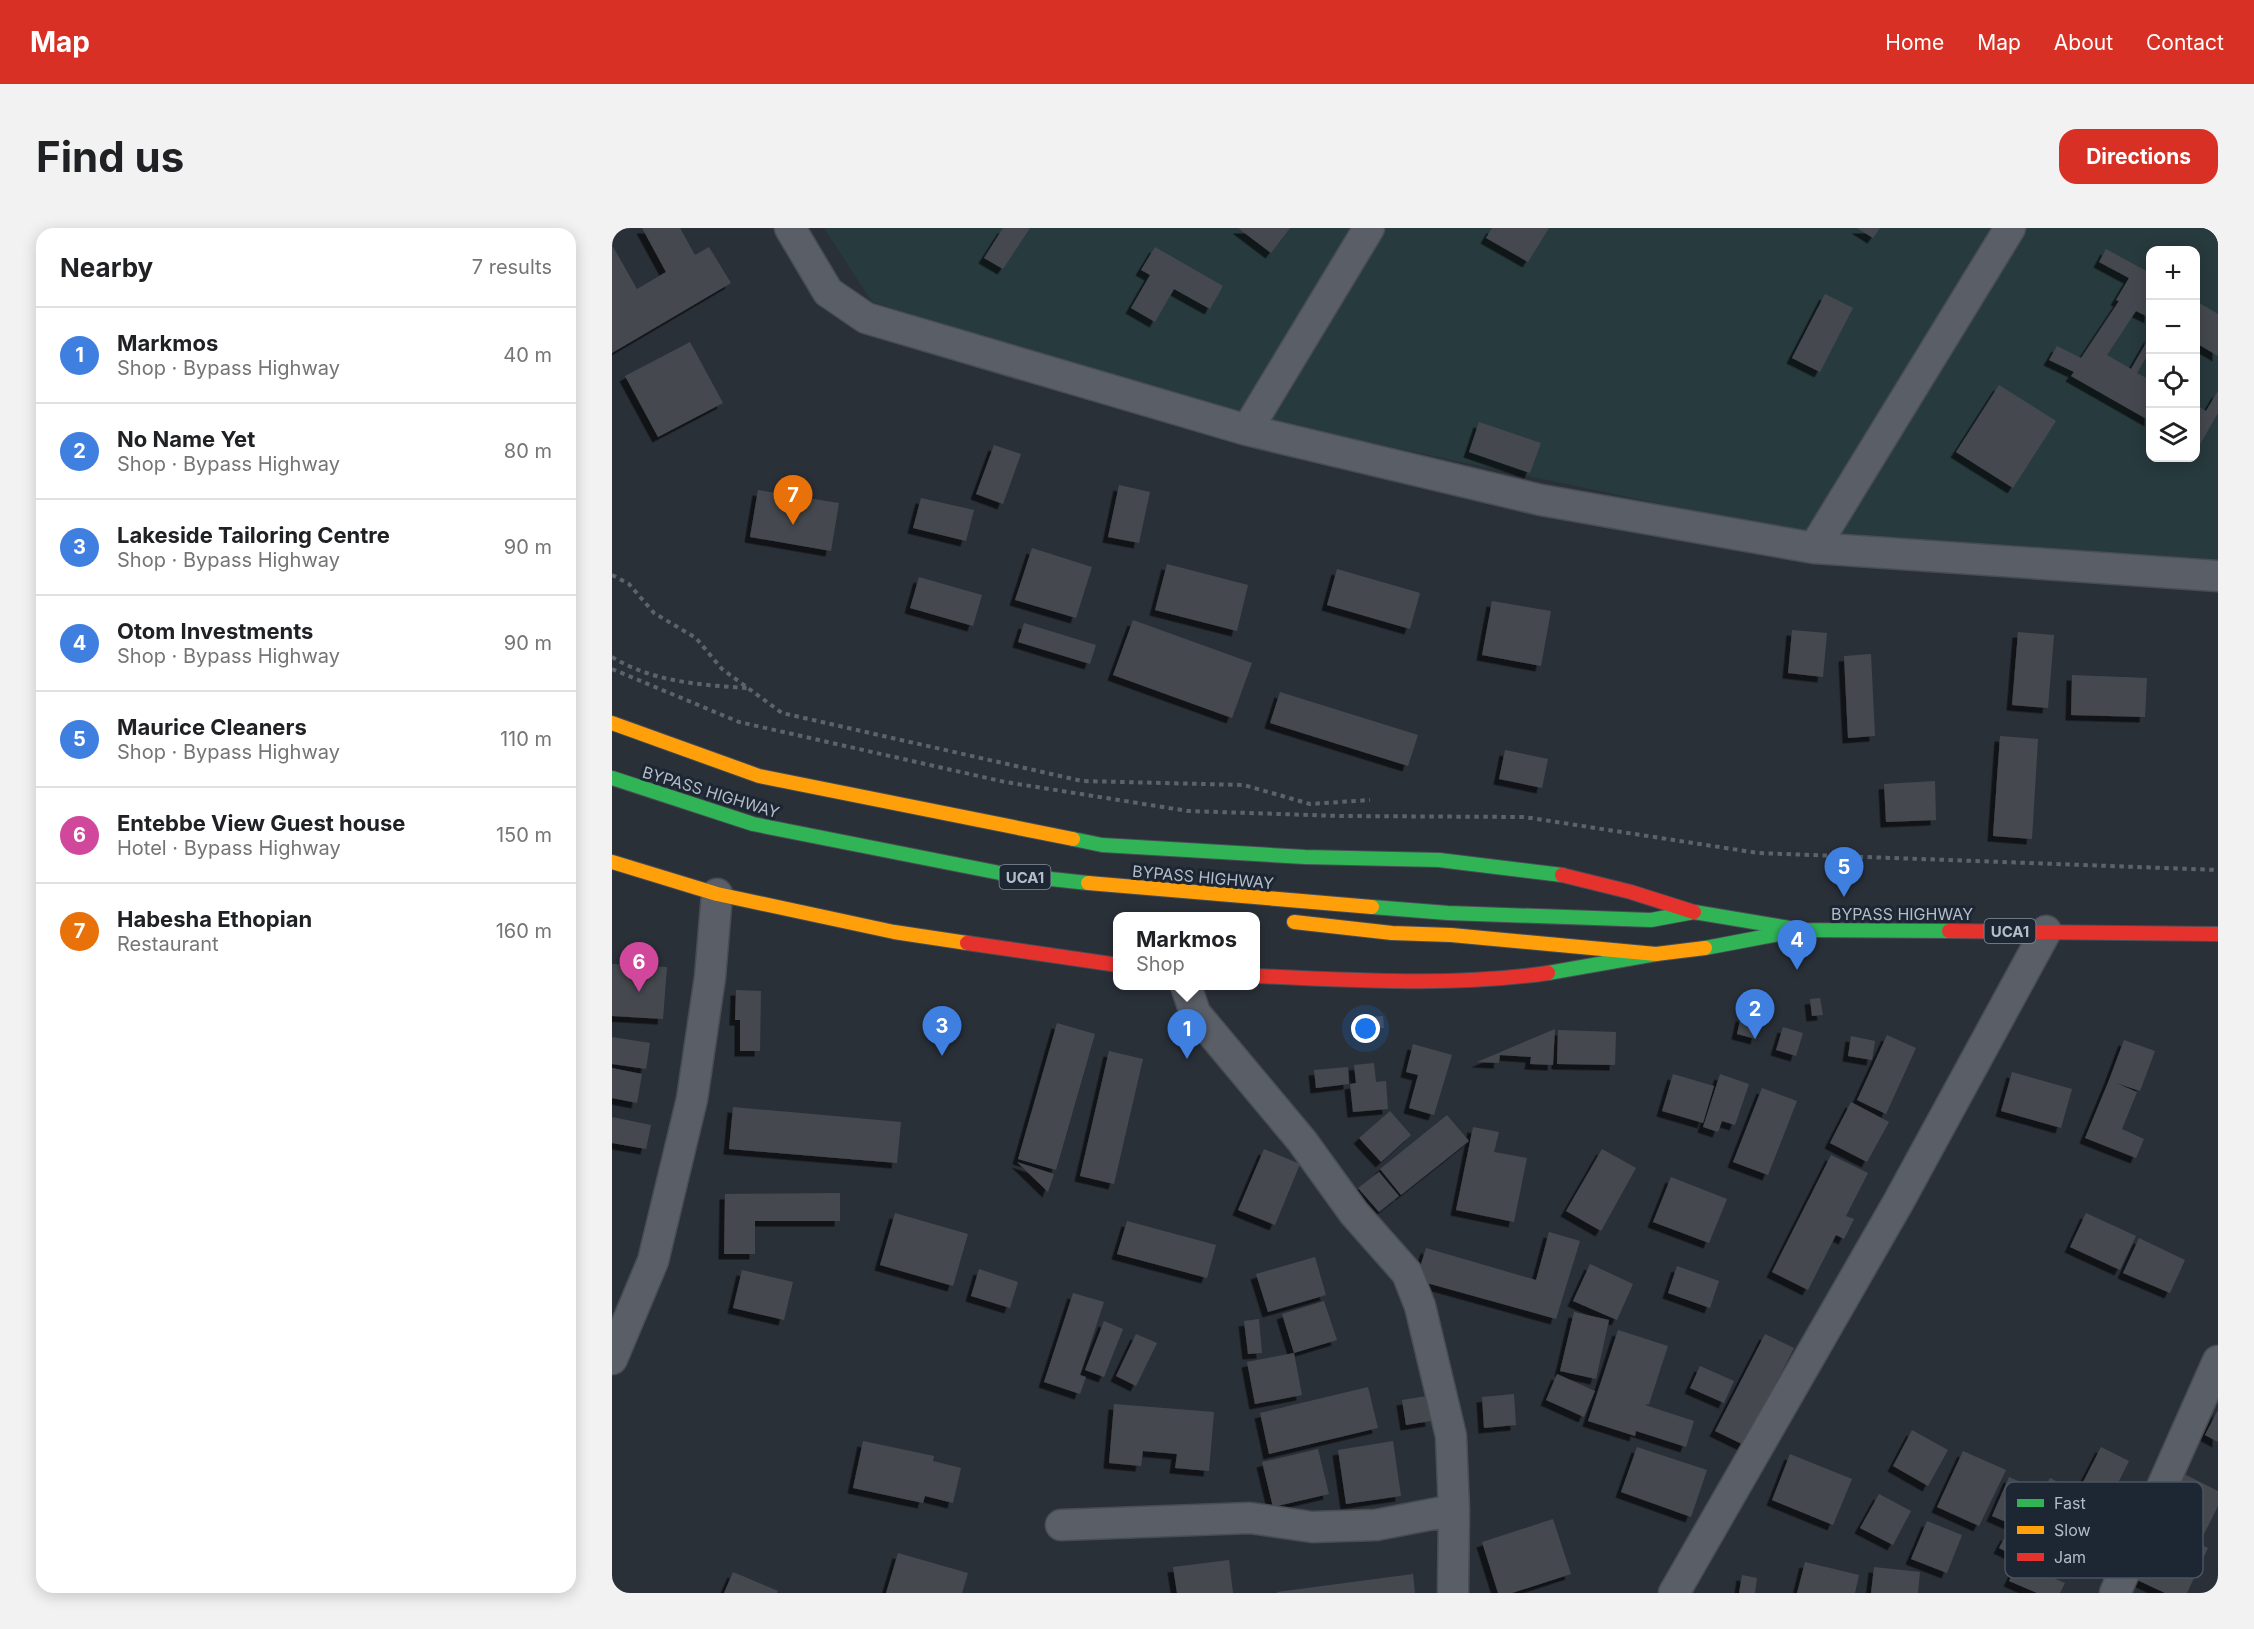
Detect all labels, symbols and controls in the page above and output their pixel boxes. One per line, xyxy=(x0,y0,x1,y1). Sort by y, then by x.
text: Map xyxy=(30,25,90,59)
text: Home xyxy=(1885,30,1944,55)
text: Map xyxy=(1977,30,2021,55)
text: About xyxy=(2054,30,2113,55)
text: Contact xyxy=(2146,30,2224,55)
button: Directions xyxy=(2059,129,2218,184)
text: Find us xyxy=(36,131,184,182)
map controls xyxy=(2146,246,2200,462)
button: + xyxy=(2146,246,2200,300)
text: Nearby xyxy=(60,252,153,283)
text: 7 results xyxy=(472,255,552,279)
button: − xyxy=(2146,300,2200,354)
text: Markmos xyxy=(117,330,218,356)
text: 1 xyxy=(75,343,84,367)
text: 40 m xyxy=(503,343,552,367)
button: locate xyxy=(2146,354,2200,408)
text: Shop · Bypass Highway xyxy=(117,356,340,380)
button: layers xyxy=(2146,408,2200,462)
text: No Name Yet xyxy=(117,426,255,452)
text: 2 xyxy=(73,439,86,463)
text: 80 m xyxy=(504,439,552,463)
text: Shop · Bypass Highway xyxy=(117,452,340,476)
pin: 7 xyxy=(774,476,813,525)
text: Lakeside Tailoring Centre xyxy=(117,522,390,548)
text: 3 xyxy=(73,535,86,559)
text: 90 m xyxy=(504,535,552,559)
text: Shop · Bypass Highway xyxy=(117,548,340,572)
text: Otom Investments xyxy=(117,618,313,644)
text: 4 xyxy=(73,631,86,655)
text: 90 m xyxy=(504,631,552,655)
text: Shop · Bypass Highway xyxy=(117,644,340,668)
text: Maurice Cleaners xyxy=(117,714,307,740)
text: 5 xyxy=(73,727,86,751)
text: 110 m xyxy=(500,727,552,751)
text: Shop · Bypass Highway xyxy=(117,740,340,764)
street label: BYPASS HIGHWAY xyxy=(640,762,782,822)
text: Entebbe View Guest house xyxy=(117,810,405,836)
text: 6 xyxy=(73,823,86,847)
text: 150 m xyxy=(496,823,552,847)
text: Hotel · Bypass Highway xyxy=(117,836,341,860)
pin: 5 xyxy=(1824,848,1864,897)
street label: BYPASS HIGHWAY xyxy=(1131,861,1275,893)
road number: UCA1 xyxy=(1000,865,1050,889)
street label: BYPASS HIGHWAY xyxy=(1831,904,1973,924)
text: Habesha Ethopian xyxy=(117,906,312,932)
popup xyxy=(1113,912,1260,990)
text: 7 xyxy=(74,919,85,943)
text: 160 m xyxy=(496,919,552,943)
road number: UCA1 xyxy=(1984,919,2036,943)
pin: 4 xyxy=(1778,920,1816,970)
text: Markmos xyxy=(1136,926,1237,952)
text: Restaurant xyxy=(117,932,219,956)
pin: 6 xyxy=(620,942,658,992)
text: Shop xyxy=(1136,952,1185,976)
pin: 2 xyxy=(1736,990,1774,1039)
pin: 3 xyxy=(922,1006,962,1056)
pin: 1 xyxy=(1168,1010,1206,1059)
your location xyxy=(1351,1014,1380,1043)
legend xyxy=(2005,1482,2203,1578)
text: Fast xyxy=(2054,1493,2086,1513)
text: Slow xyxy=(2054,1520,2091,1540)
text: Jam xyxy=(2054,1547,2086,1567)

